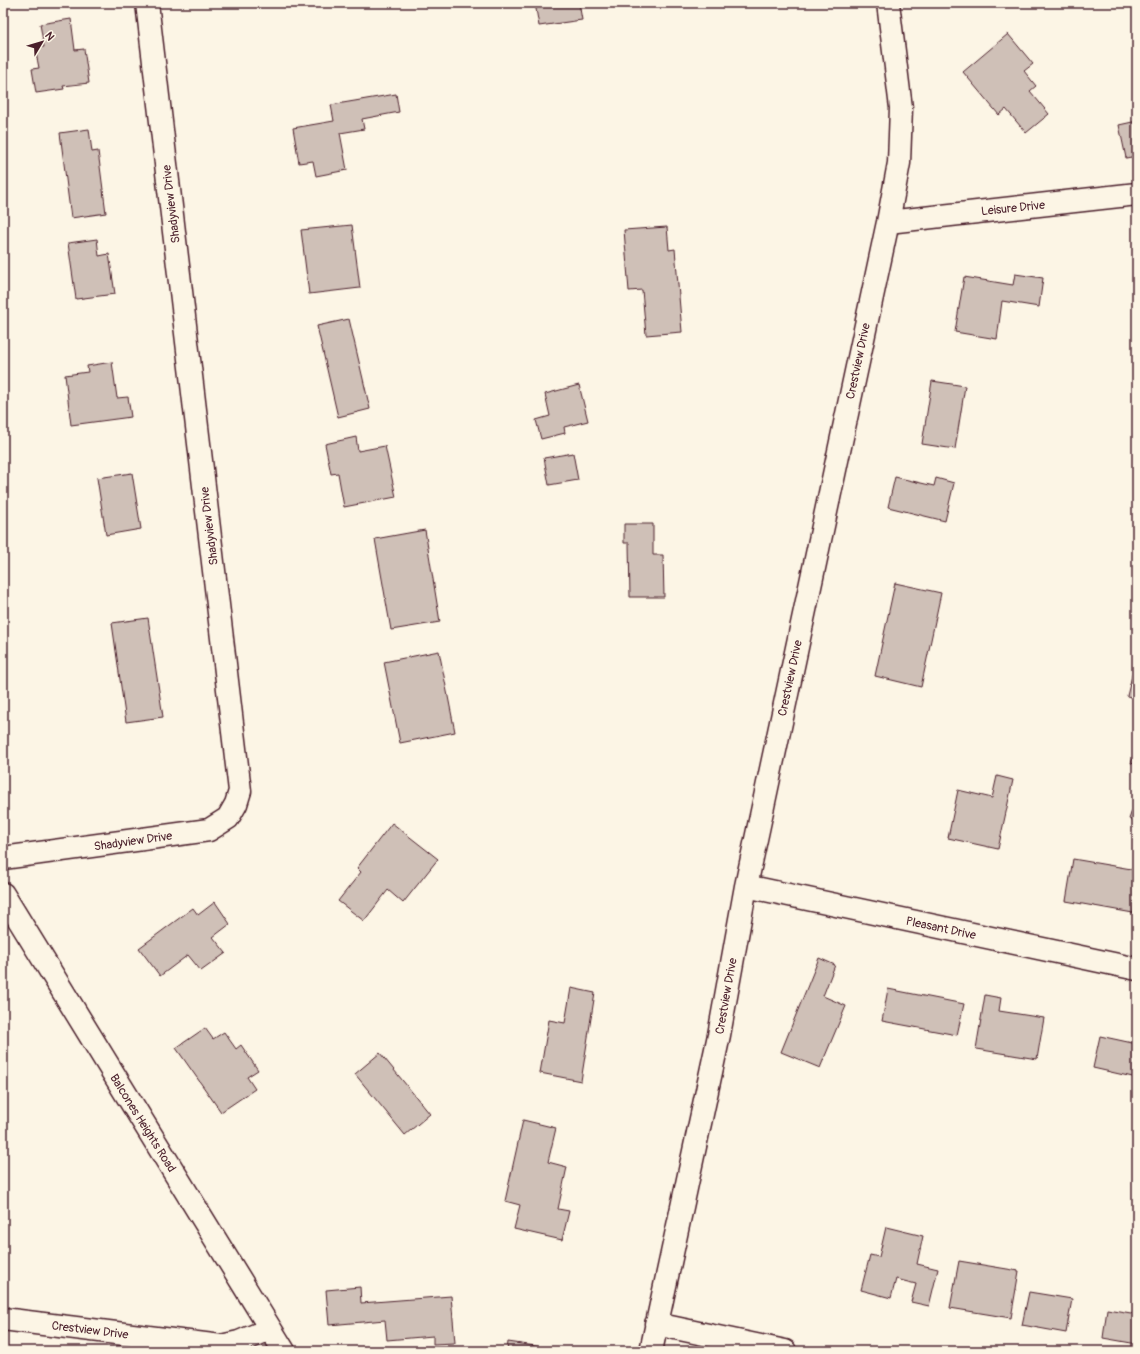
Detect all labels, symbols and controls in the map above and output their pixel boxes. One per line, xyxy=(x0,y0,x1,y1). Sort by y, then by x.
north arrow xyxy=(22,22,62,62)
text: N xyxy=(42,29,57,44)
street label: Shadyview Drive xyxy=(159,164,184,244)
street label: Leisure Drive xyxy=(980,198,1046,219)
street label: Crestview Drive xyxy=(843,322,874,400)
street label: Shadyview Drive xyxy=(197,486,222,566)
street label: Crestview Drive xyxy=(775,639,806,717)
street label: Shadyview Drive xyxy=(93,829,173,854)
street label: Pleasant Drive xyxy=(904,914,977,943)
street label: Crestview Drive xyxy=(712,957,741,1035)
street label: Balcones Heights Road xyxy=(106,1071,179,1175)
street label: Crestview Drive xyxy=(51,1318,129,1343)

